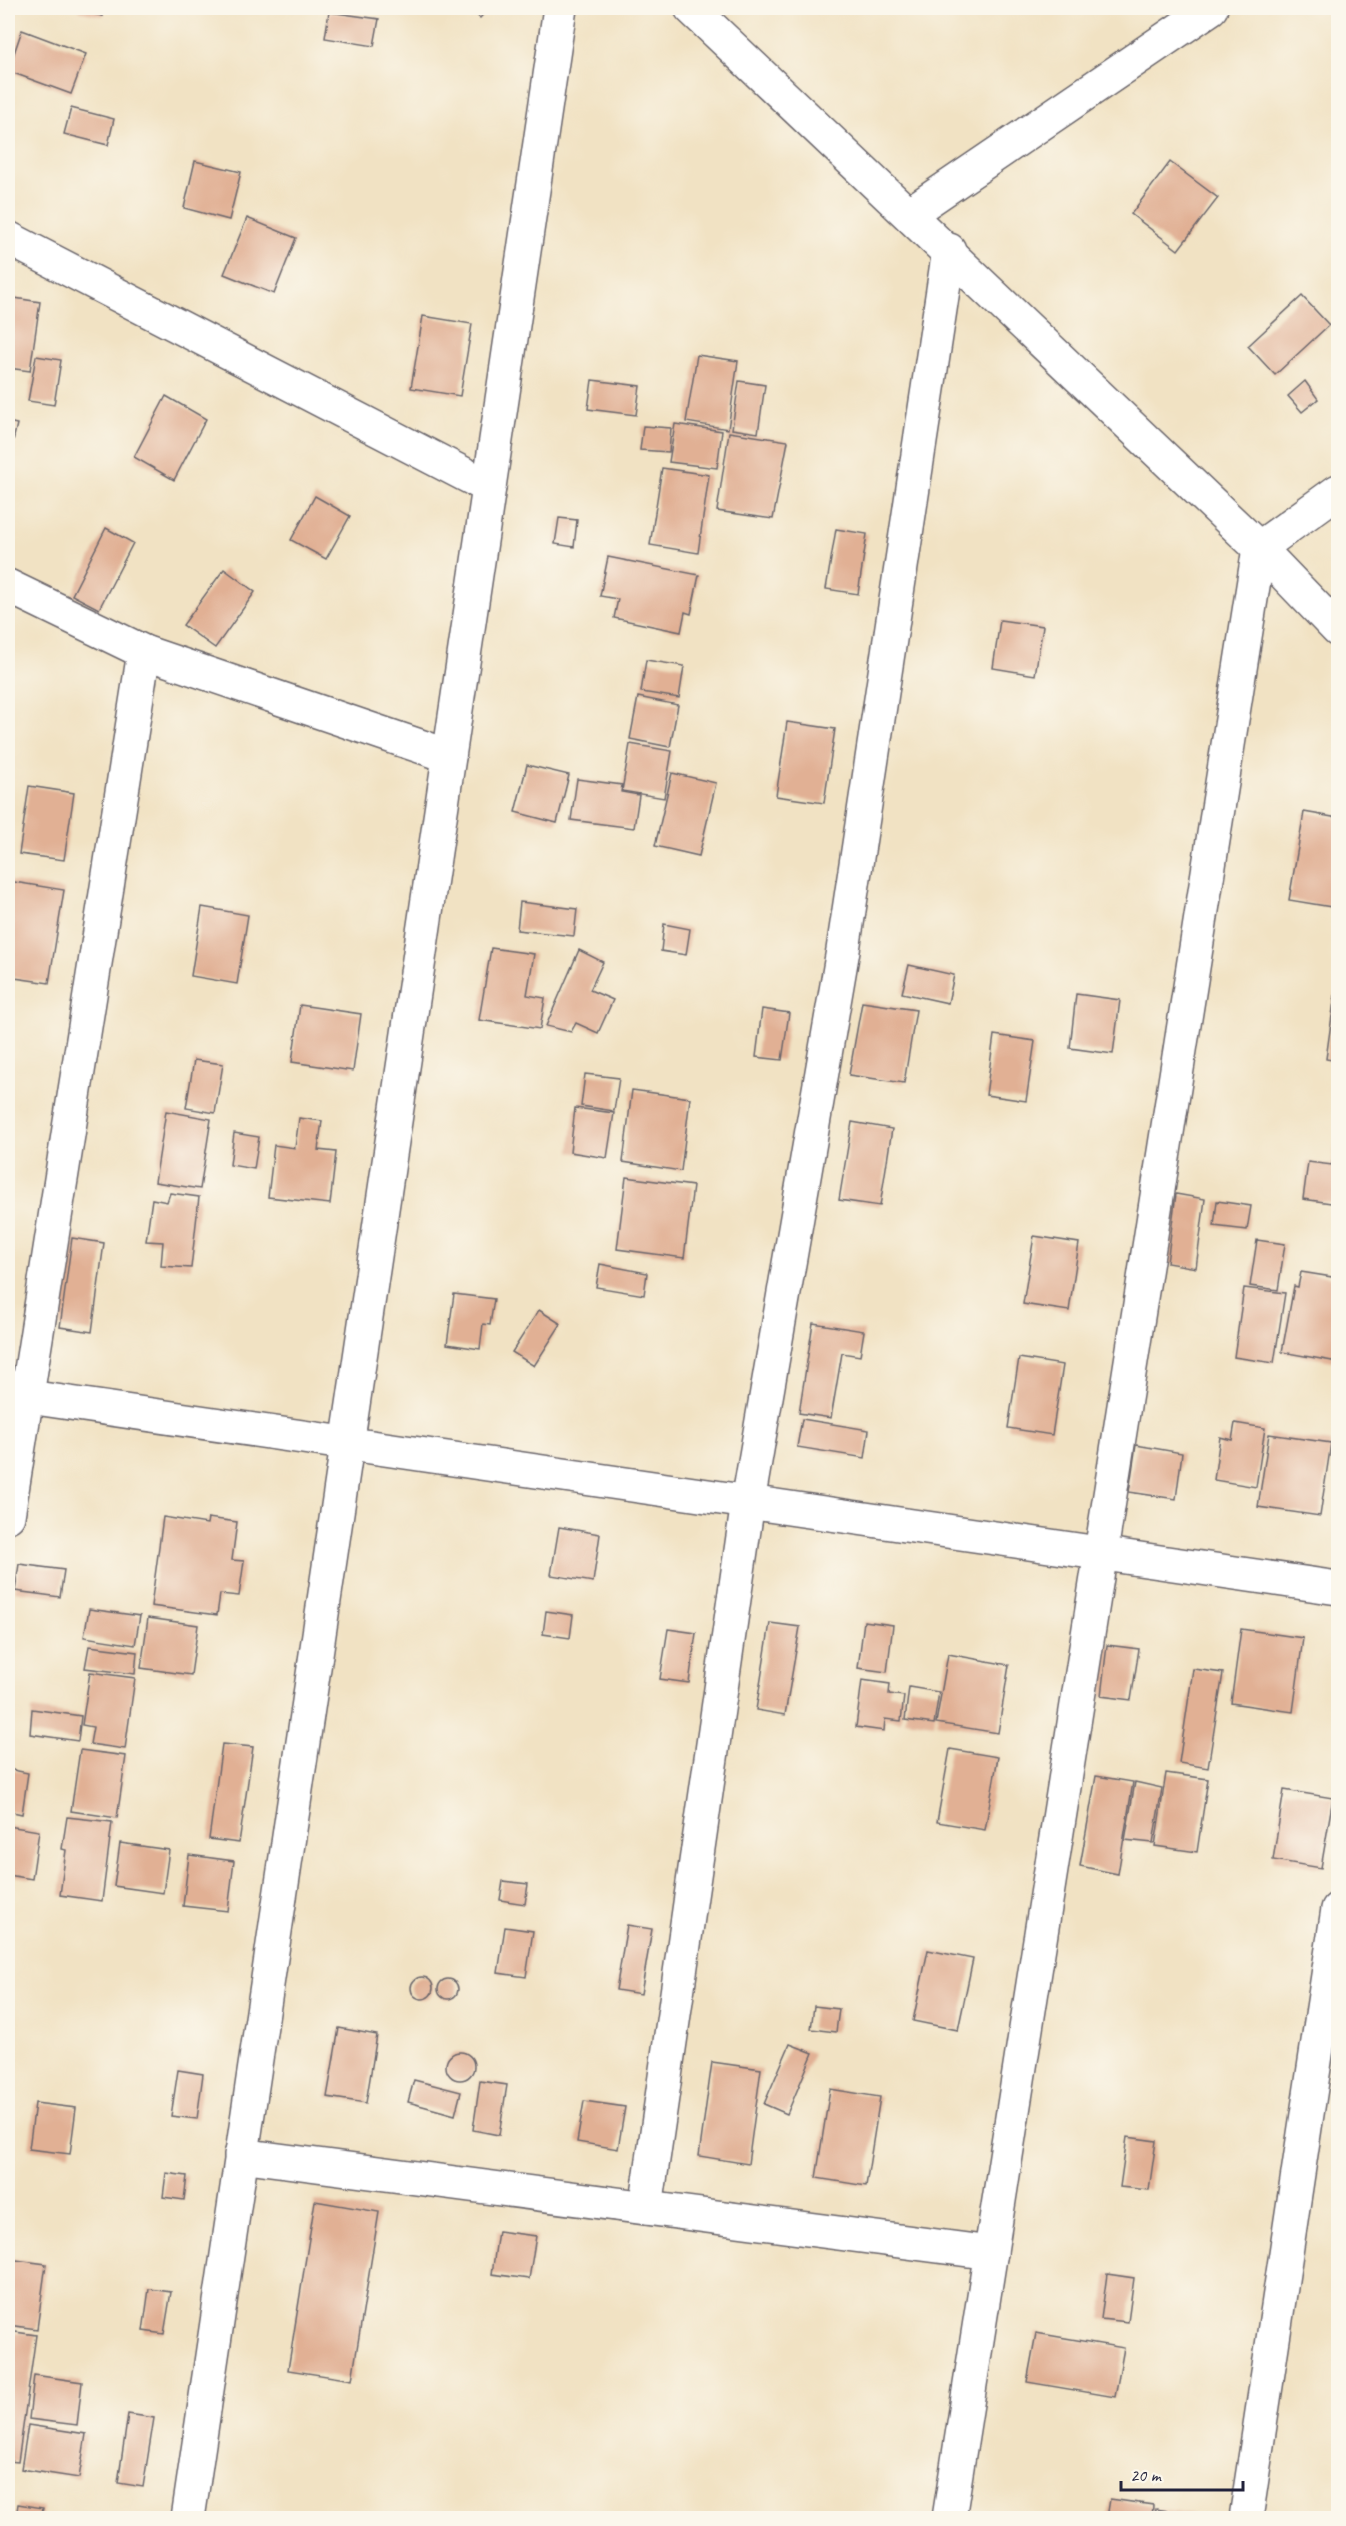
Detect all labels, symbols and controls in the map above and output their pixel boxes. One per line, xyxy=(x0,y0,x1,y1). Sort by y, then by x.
scale bar xyxy=(1121,2454,1242,2492)
text: 20 m xyxy=(1130,2464,1163,2486)

